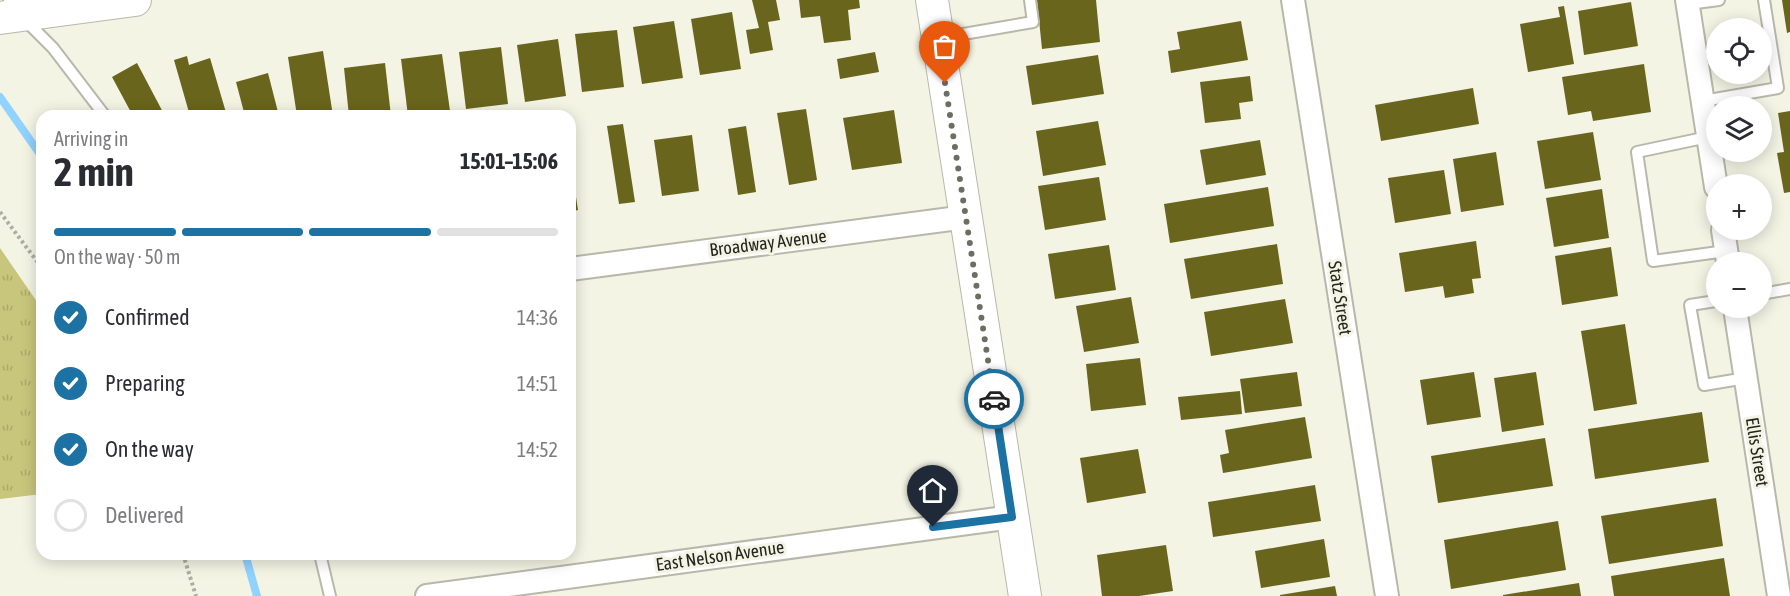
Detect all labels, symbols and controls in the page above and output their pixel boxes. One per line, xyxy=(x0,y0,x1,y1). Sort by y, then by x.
map controls xyxy=(1706,18,1772,318)
button: locate xyxy=(1706,18,1772,84)
pin xyxy=(919,21,970,83)
icon: bag xyxy=(928,30,961,63)
button: layers xyxy=(1706,96,1772,162)
text: Arriving in xyxy=(54,127,128,150)
text: 15:01–15:06 xyxy=(460,148,558,174)
text: 2 min xyxy=(54,150,134,194)
button: + xyxy=(1706,174,1772,240)
street label: Broadway Avenue xyxy=(708,225,828,260)
text: On the way · 50 m xyxy=(54,245,180,268)
button: − xyxy=(1706,252,1772,318)
street label: Statz Street xyxy=(1324,259,1357,336)
icon: check xyxy=(54,301,87,334)
text: Confirmed xyxy=(105,304,190,330)
text: 14:36 xyxy=(517,306,558,329)
icon: check xyxy=(54,367,87,400)
courier xyxy=(964,369,1024,429)
text: Preparing xyxy=(105,370,185,396)
text: 14:51 xyxy=(517,372,558,395)
icon: car xyxy=(978,383,1011,416)
street label: Ellis Street xyxy=(1742,416,1773,488)
icon: check xyxy=(54,433,87,466)
text: On the way xyxy=(105,436,194,462)
text: 14:52 xyxy=(517,438,558,461)
pin xyxy=(907,465,958,527)
icon: home xyxy=(916,474,949,507)
text: Delivered xyxy=(105,502,184,528)
street label: East Nelson Avenue xyxy=(654,536,785,575)

